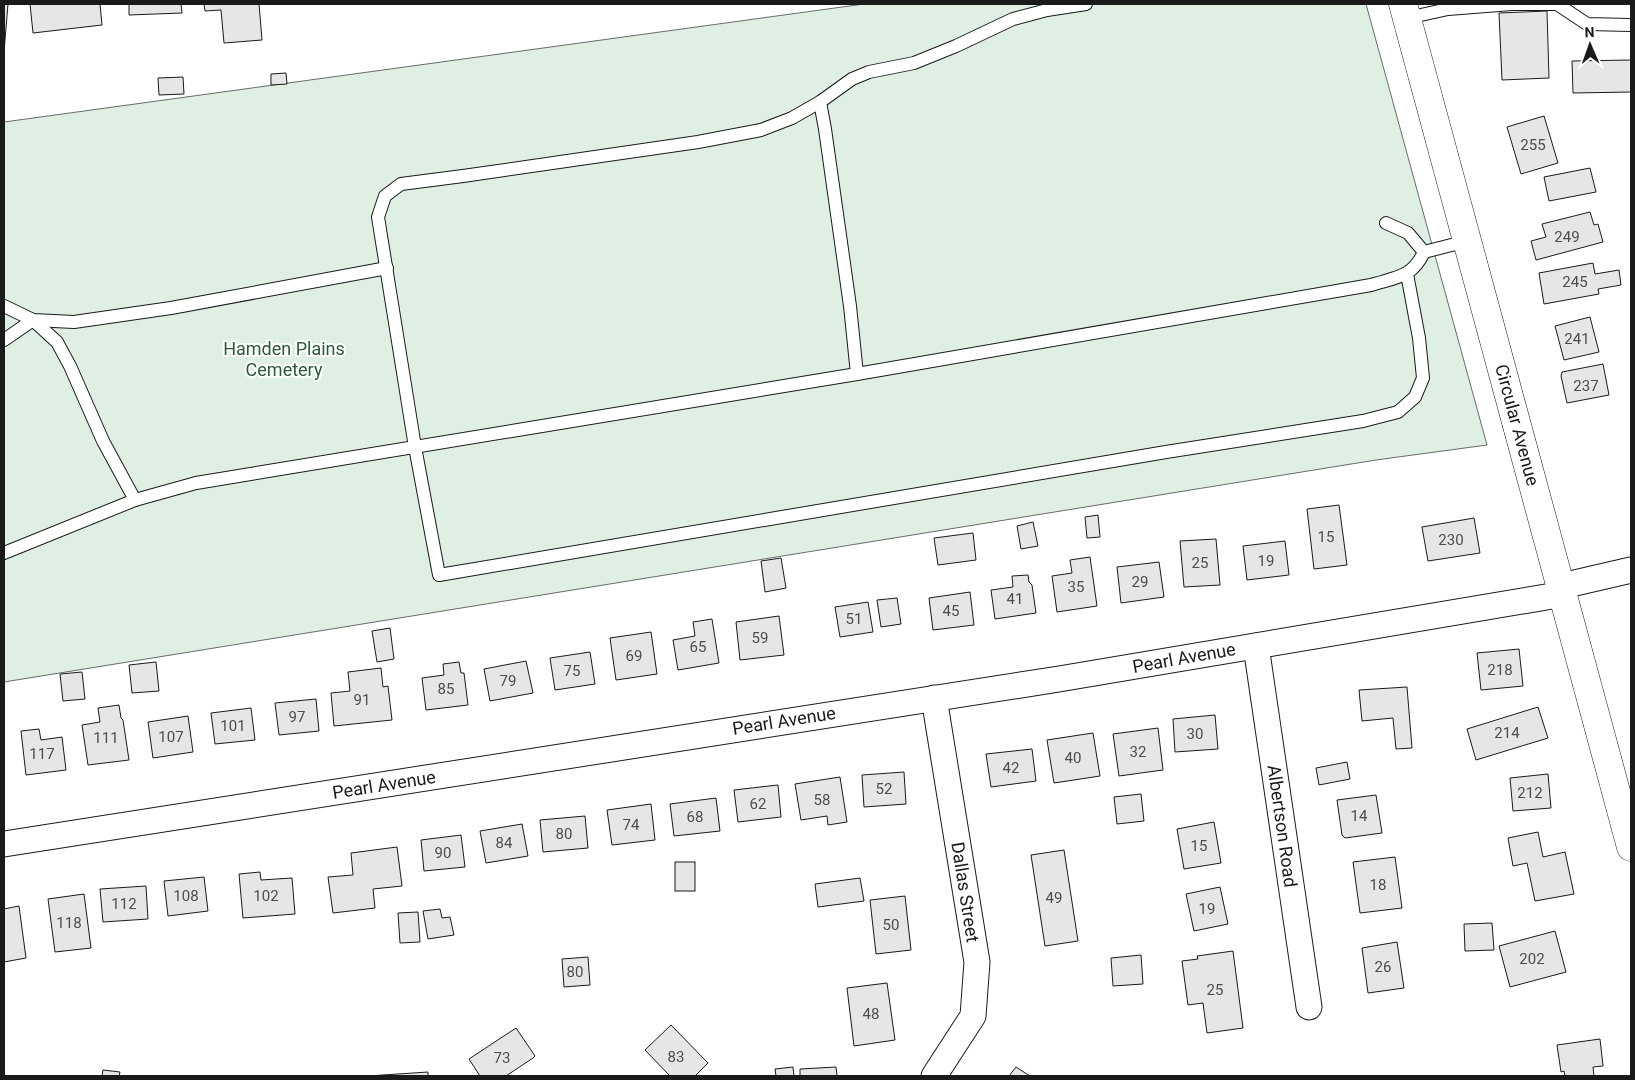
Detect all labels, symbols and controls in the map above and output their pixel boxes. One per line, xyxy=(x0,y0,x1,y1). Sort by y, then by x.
north arrow xyxy=(1565,20,1615,70)
text: N xyxy=(1584,24,1595,40)
house number: 255 xyxy=(1520,136,1546,154)
house number: 249 xyxy=(1554,228,1580,246)
house number: 245 xyxy=(1562,273,1588,291)
house number: 241 xyxy=(1564,330,1590,348)
park label: Hamden Plains Cemetery xyxy=(223,338,345,380)
street label: Circular Avenue xyxy=(1491,362,1544,488)
house number: 237 xyxy=(1573,377,1599,395)
house number: 15 xyxy=(1318,528,1334,546)
house number: 230 xyxy=(1438,531,1464,549)
house number: 19 xyxy=(1258,552,1274,570)
house number: 25 xyxy=(1192,554,1208,572)
house number: 29 xyxy=(1132,573,1148,591)
house number: 35 xyxy=(1068,578,1084,596)
house number: 41 xyxy=(1007,590,1023,608)
house number: 45 xyxy=(943,602,959,620)
house number: 51 xyxy=(846,610,862,628)
house number: 59 xyxy=(752,629,768,647)
house number: 65 xyxy=(690,638,706,656)
street label: Pearl Avenue xyxy=(1131,638,1237,677)
house number: 69 xyxy=(626,647,642,665)
house number: 218 xyxy=(1487,661,1513,679)
house number: 75 xyxy=(564,662,580,680)
house number: 79 xyxy=(500,672,516,690)
house number: 85 xyxy=(438,680,454,698)
house number: 91 xyxy=(354,691,370,709)
street label: Pearl Avenue xyxy=(731,702,837,739)
house number: 97 xyxy=(289,708,305,726)
house number: 101 xyxy=(220,717,246,735)
house number: 214 xyxy=(1494,724,1520,742)
house number: 30 xyxy=(1187,725,1203,743)
house number: 107 xyxy=(158,728,184,746)
house number: 111 xyxy=(93,729,119,747)
house number: 32 xyxy=(1130,743,1146,761)
house number: 117 xyxy=(29,745,55,763)
house number: 40 xyxy=(1065,749,1081,767)
house number: 42 xyxy=(1003,759,1019,777)
street label: Albertson Road xyxy=(1264,763,1301,889)
street label: Pearl Avenue xyxy=(331,766,437,803)
house number: 52 xyxy=(876,780,892,798)
house number: 212 xyxy=(1517,784,1543,802)
house number: 58 xyxy=(814,791,830,809)
house number: 62 xyxy=(750,795,766,813)
house number: 14 xyxy=(1351,807,1368,825)
house number: 68 xyxy=(687,808,703,826)
house number: 74 xyxy=(623,816,640,834)
house number: 80 xyxy=(556,825,572,843)
house number: 84 xyxy=(496,834,513,852)
house number: 15 xyxy=(1191,837,1207,855)
street label: Dallas Street xyxy=(947,840,984,944)
house number: 90 xyxy=(435,844,451,862)
house number: 18 xyxy=(1370,876,1386,894)
house number: 108 xyxy=(173,887,199,905)
house number: 102 xyxy=(253,887,279,905)
house number: 49 xyxy=(1046,889,1062,907)
house number: 112 xyxy=(111,895,137,913)
house number: 19 xyxy=(1199,900,1215,918)
house number: 118 xyxy=(56,914,82,932)
house number: 50 xyxy=(883,916,899,934)
house number: 202 xyxy=(1519,950,1545,968)
house number: 26 xyxy=(1375,958,1391,976)
house number: 80 xyxy=(567,963,583,981)
house number: 25 xyxy=(1207,981,1223,999)
house number: 48 xyxy=(863,1005,879,1023)
house number: 83 xyxy=(668,1048,684,1066)
house number: 73 xyxy=(494,1049,510,1067)

